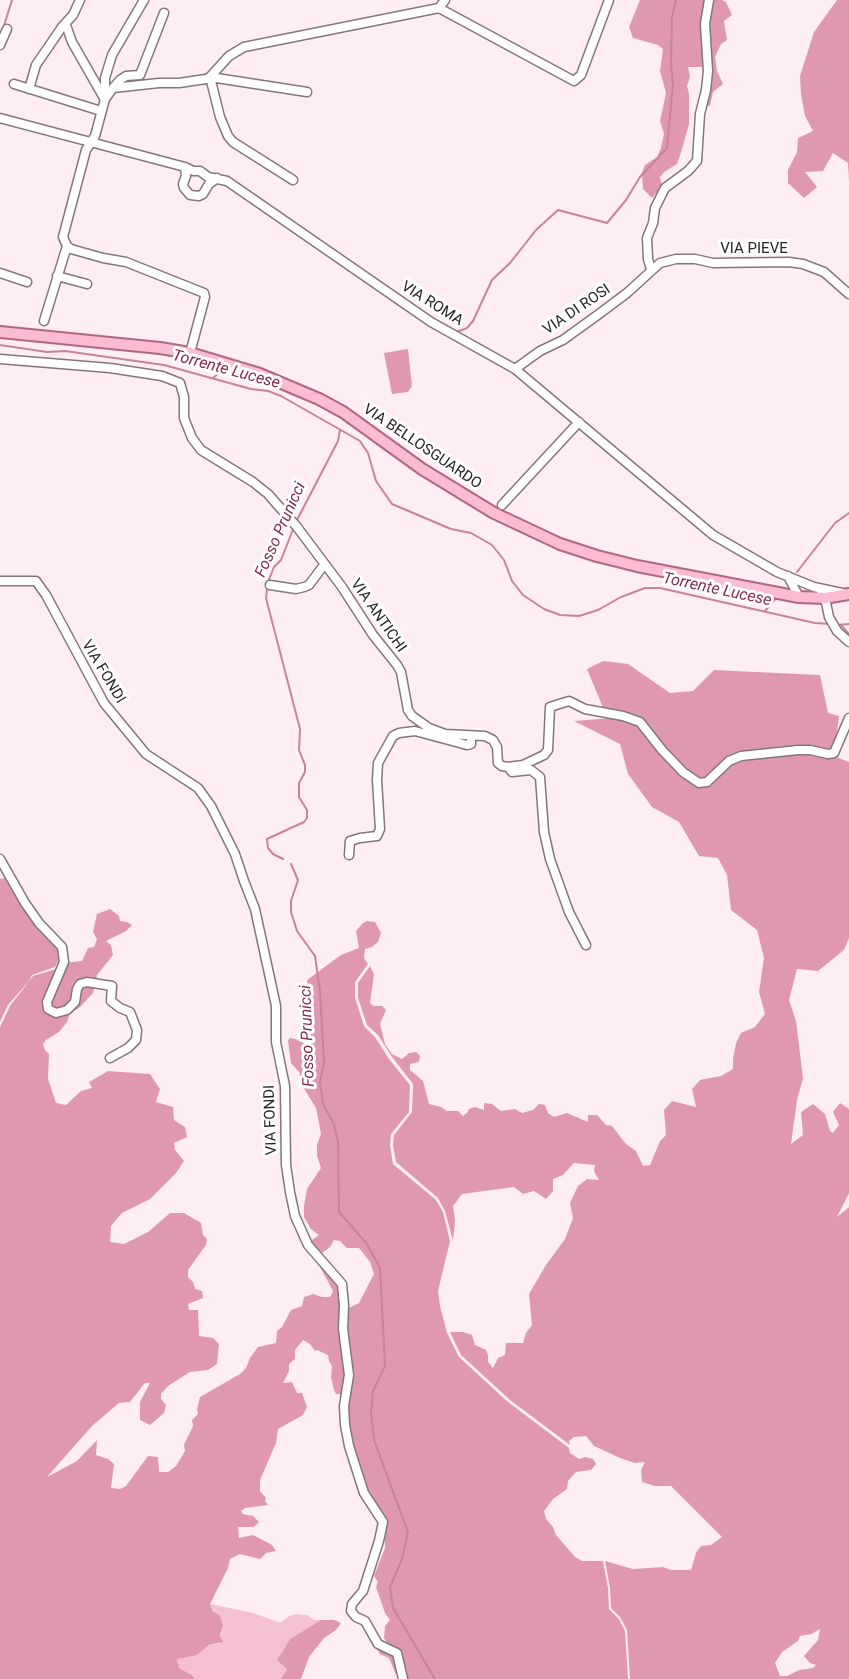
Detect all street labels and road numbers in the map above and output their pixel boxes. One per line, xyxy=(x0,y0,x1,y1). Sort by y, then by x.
street label: VIA PIEVE xyxy=(720,240,788,258)
street label: VIA ROMA xyxy=(398,278,466,330)
street label: VIA DI ROSI xyxy=(540,281,614,339)
street label: VIA BELLOSGUARDO xyxy=(359,401,485,493)
street label: VIA ANTICHI xyxy=(346,576,410,656)
street label: VIA FONDI xyxy=(77,637,129,707)
street label: VIA FONDI xyxy=(261,1084,281,1156)

